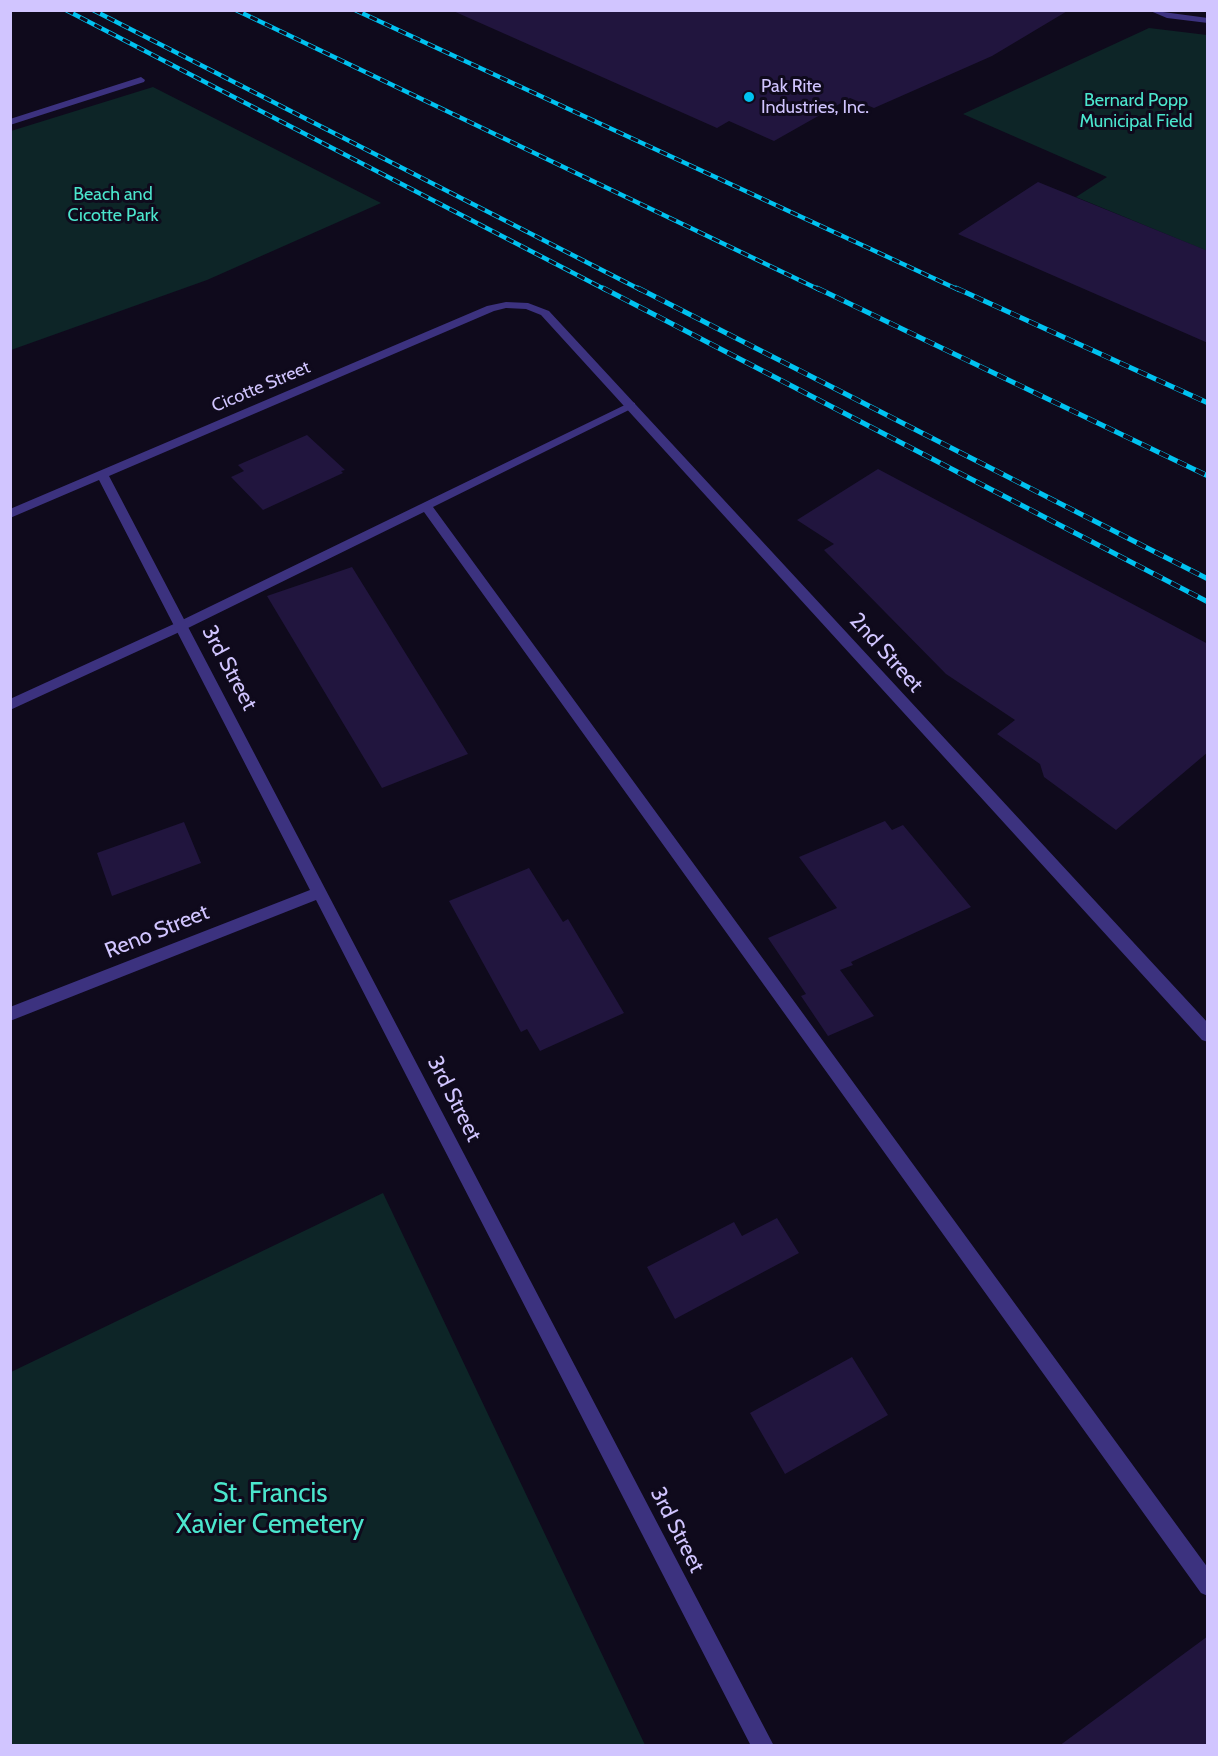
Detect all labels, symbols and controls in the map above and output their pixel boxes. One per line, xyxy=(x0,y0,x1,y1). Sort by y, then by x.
place label: Pak Rite Industries, Inc. xyxy=(761,76,869,118)
marker: Pak Rite Industries, Inc. xyxy=(742,90,756,104)
park label: Bernard Popp Municipal Field xyxy=(1079,90,1193,132)
park label: Beach and Cicotte Park xyxy=(67,184,159,226)
street label: Cicotte Street xyxy=(209,357,313,417)
street label: 2nd Street xyxy=(844,608,928,698)
street label: 3rd Street xyxy=(196,621,262,715)
street label: Reno Street xyxy=(101,899,213,965)
street label: 3rd Street xyxy=(421,1052,487,1146)
park label: St. Francis Xavier Cemetery xyxy=(176,1478,364,1541)
street label: 3rd Street xyxy=(644,1483,710,1577)

